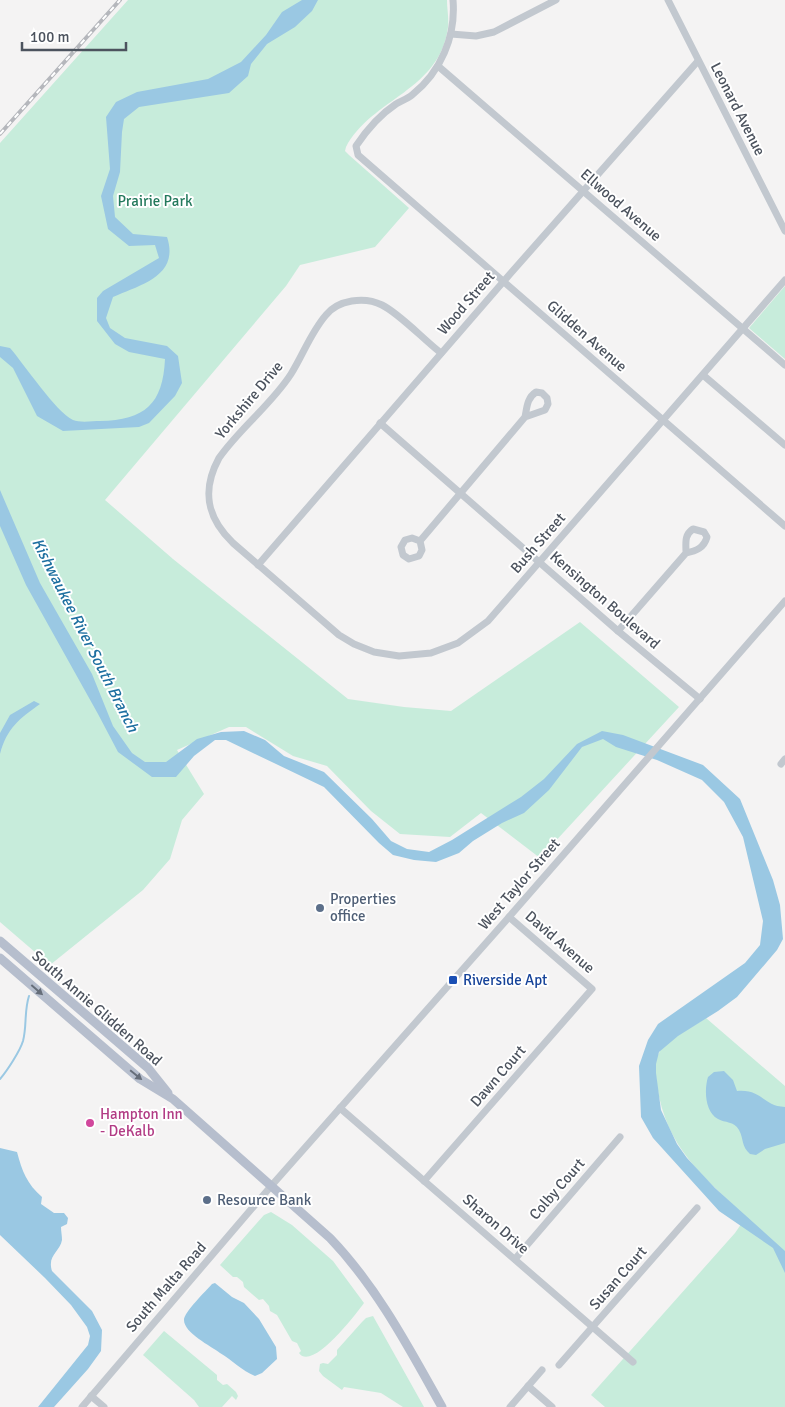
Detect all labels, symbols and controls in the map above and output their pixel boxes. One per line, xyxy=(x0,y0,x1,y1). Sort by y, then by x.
scale bar xyxy=(22,20,126,52)
text: 100 m xyxy=(30,28,70,46)
street label: Leonard Avenue xyxy=(707,59,769,159)
street label: Ellwood Avenue xyxy=(577,165,665,245)
park label: Prairie Park xyxy=(118,192,193,210)
street label: Wood Street xyxy=(434,268,498,338)
street label: Glidden Avenue xyxy=(543,296,631,376)
street label: Yorkshire Drive xyxy=(211,357,287,443)
street label: Bush Street xyxy=(507,509,569,577)
water label: Kishwaukee River South Branch xyxy=(27,535,143,737)
street label: Kensington Boulevard xyxy=(546,547,664,653)
street label: West Taylor Street xyxy=(474,835,564,933)
place label: Properties office xyxy=(330,890,397,925)
marker: Properties office xyxy=(314,902,326,914)
street label: David Avenue xyxy=(522,907,598,977)
street label: South Annie Glidden Road xyxy=(28,947,166,1069)
place label: Riverside Apt xyxy=(463,971,547,989)
marker: Riverside Apt xyxy=(447,974,459,986)
one-way arrow xyxy=(31,984,43,995)
street label: Dawn Court xyxy=(466,1042,530,1110)
one-way arrow xyxy=(129,1069,142,1080)
place label: Hampton Inn - DeKalb xyxy=(100,1105,183,1140)
marker: Hampton Inn - DeKalb xyxy=(84,1117,96,1129)
street label: Colby Court xyxy=(525,1155,589,1223)
street label: Sharon Drive xyxy=(459,1190,533,1258)
place label: Resource Bank xyxy=(217,1191,312,1209)
marker: Resource Bank xyxy=(201,1194,213,1206)
street label: South Malta Road xyxy=(122,1238,210,1336)
street label: Susan Court xyxy=(586,1243,650,1313)

